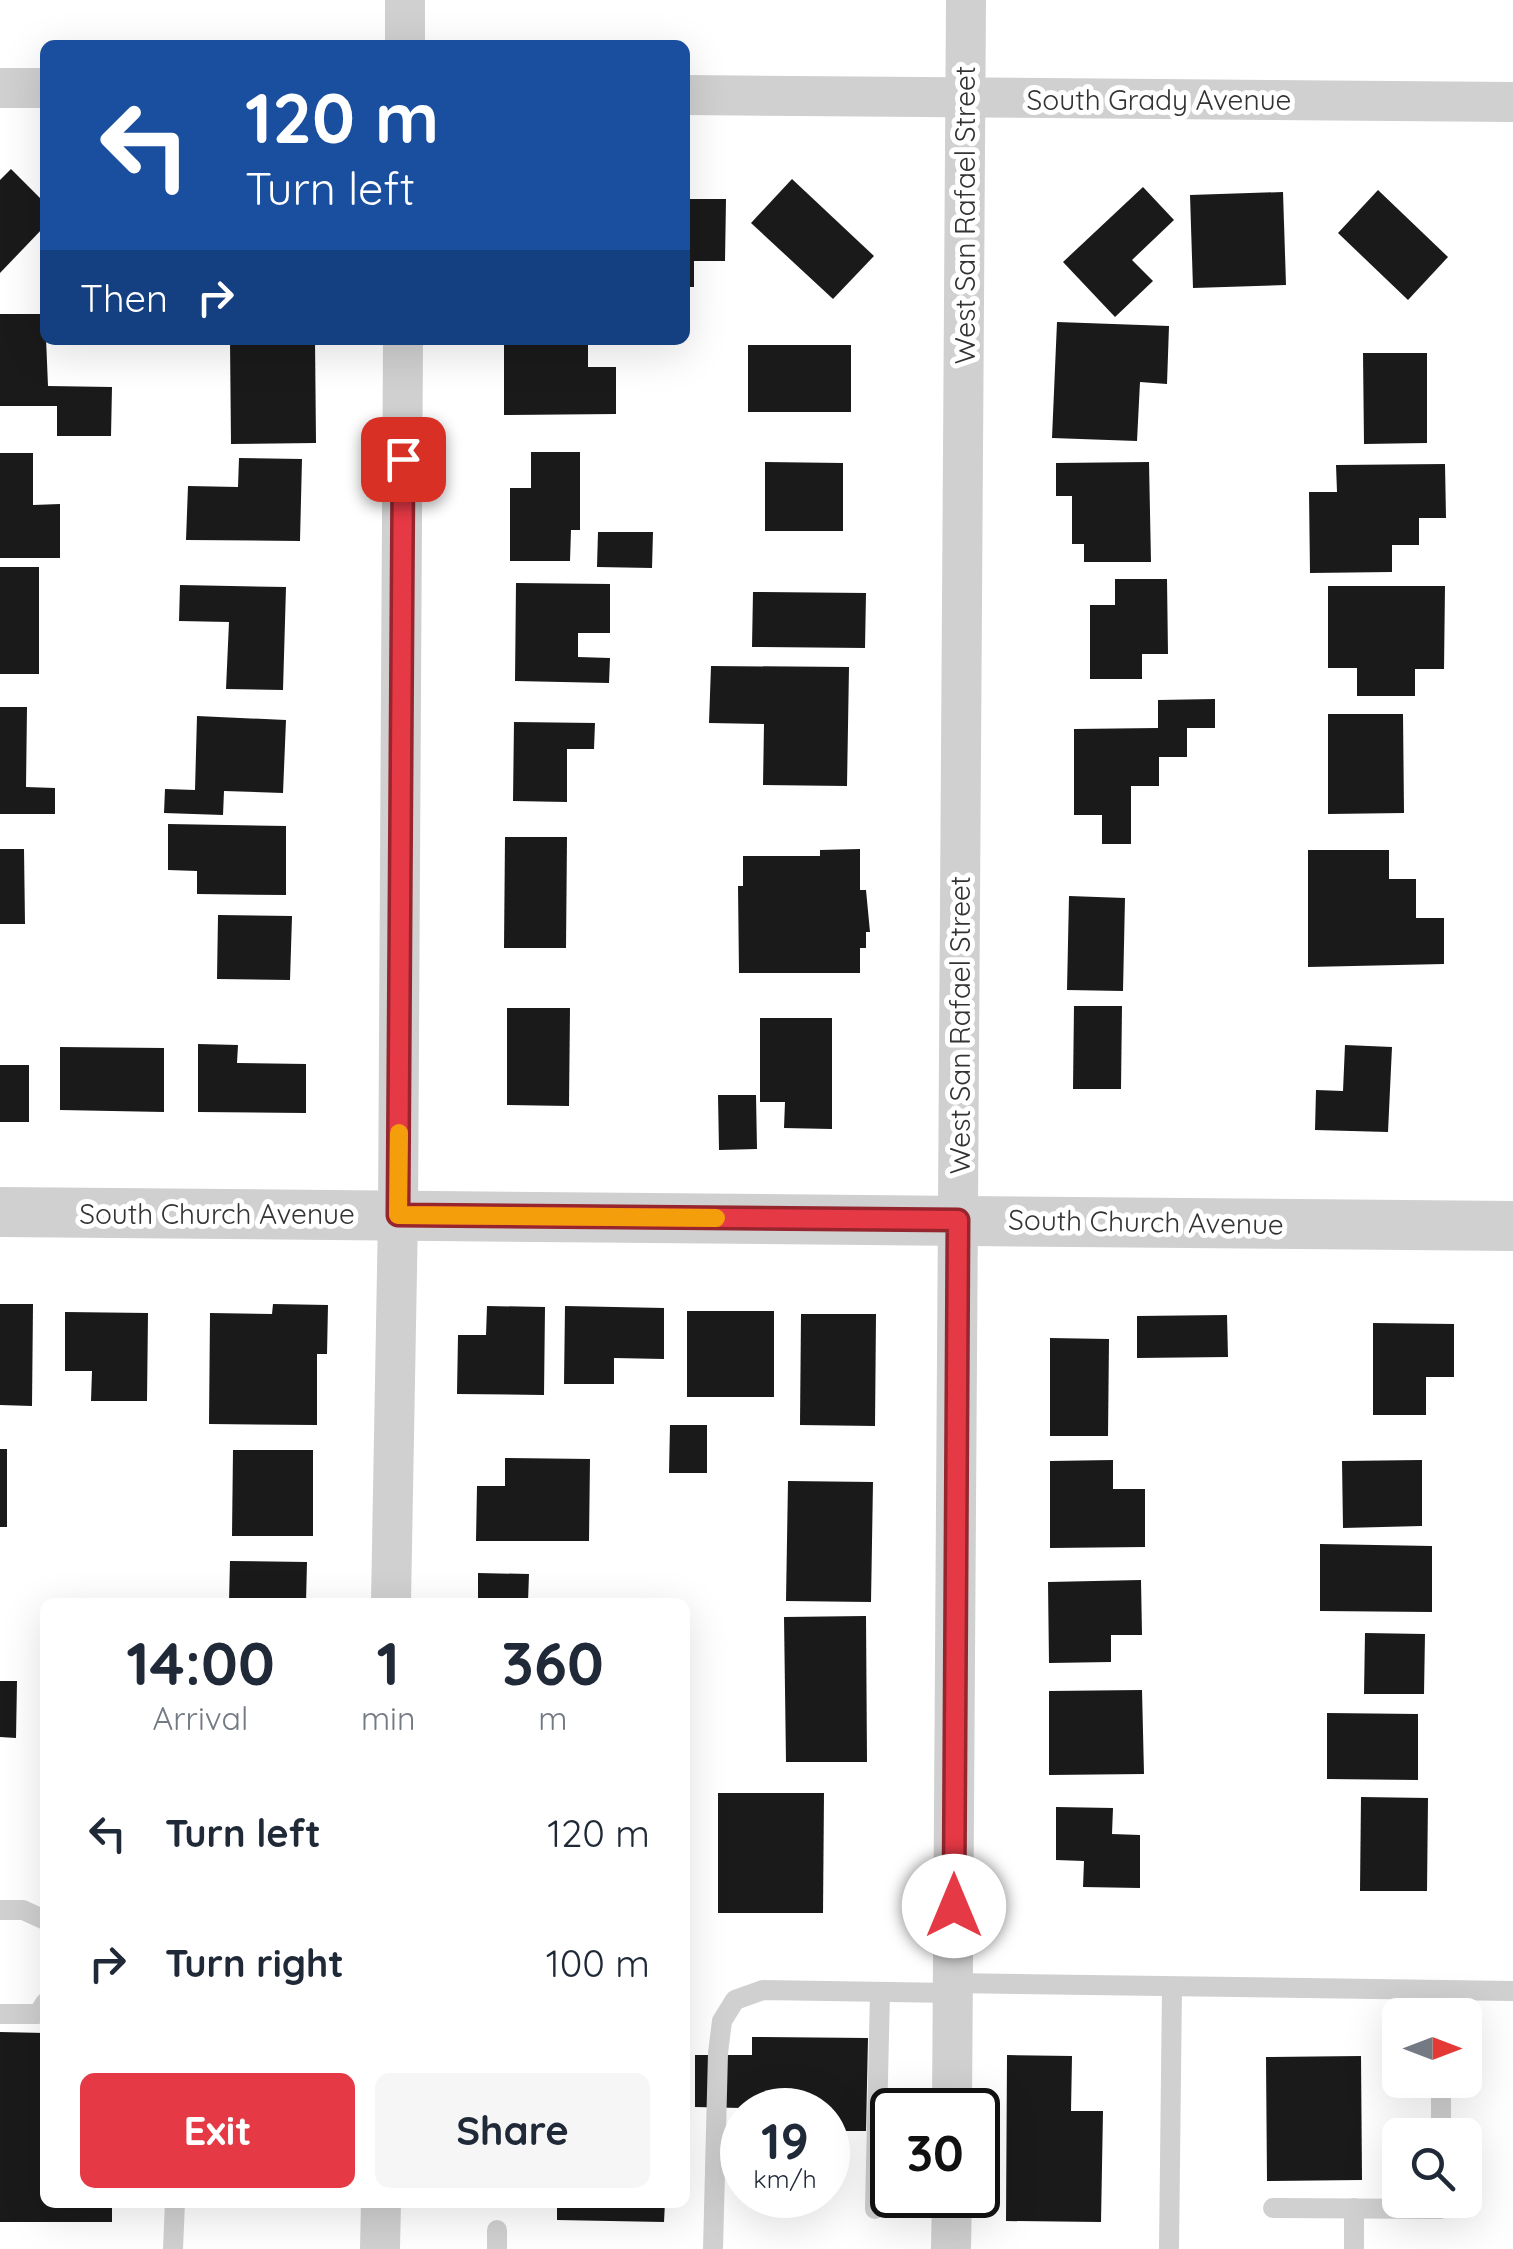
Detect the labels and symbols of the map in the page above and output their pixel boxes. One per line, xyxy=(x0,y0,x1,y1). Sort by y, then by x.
street label: West San Rafael Street xyxy=(947,66,982,364)
street label: South Grady Avenue xyxy=(1027,82,1291,117)
pin xyxy=(361,417,446,502)
street label: West San Rafael Street xyxy=(942,876,977,1174)
street label: South Church Avenue xyxy=(79,1196,355,1231)
street label: South Church Avenue xyxy=(1008,1202,1284,1241)
position arrow xyxy=(902,1854,1006,1958)
north arrow xyxy=(1382,1998,1482,2098)
speed limit sign: 30 xyxy=(870,2088,1000,2218)

